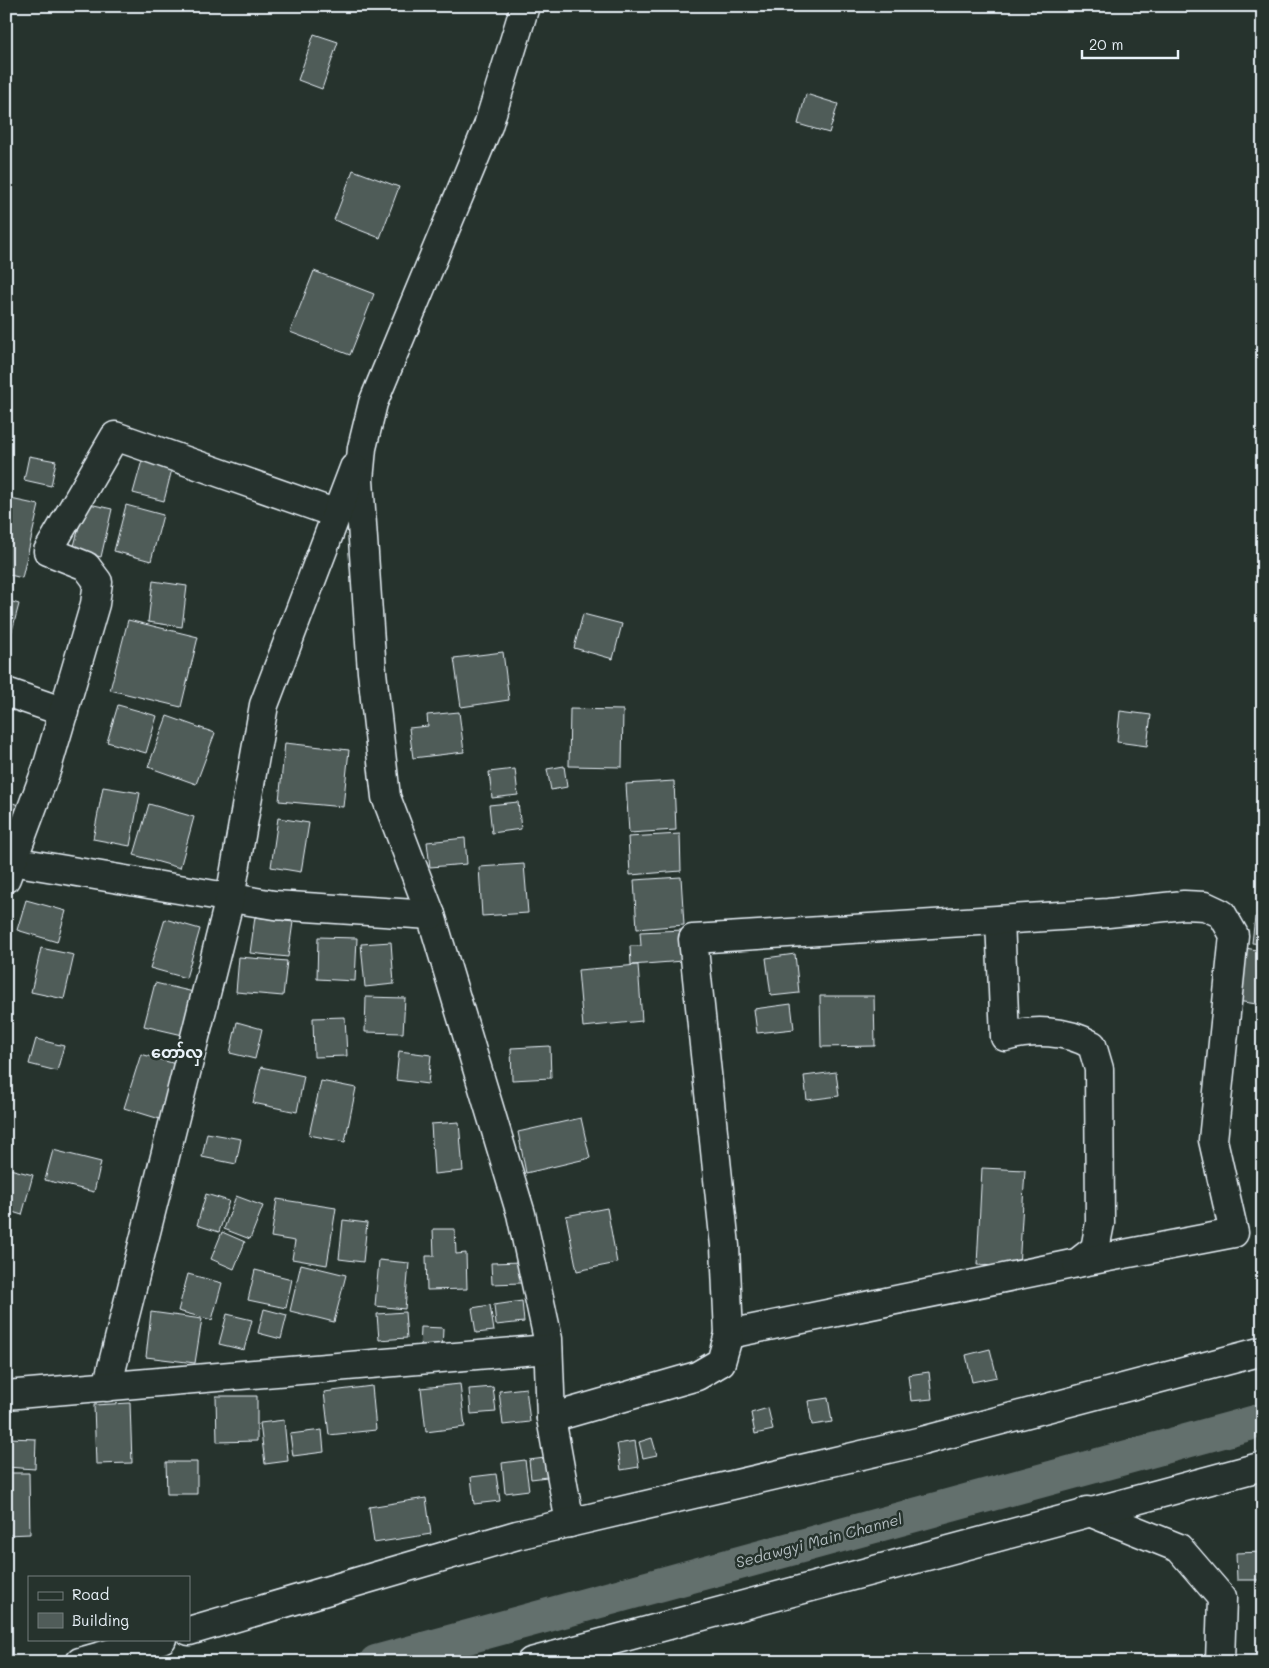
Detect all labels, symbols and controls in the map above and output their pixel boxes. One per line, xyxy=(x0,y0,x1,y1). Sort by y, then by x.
scale bar xyxy=(1082,28,1178,60)
text: 20 m xyxy=(1089,34,1123,54)
district label: တော်လှ xyxy=(151,1041,203,1066)
water label: Sedawgyi Main Channel xyxy=(733,1508,904,1572)
legend xyxy=(28,1576,190,1640)
text: Road xyxy=(72,1584,109,1604)
text: Building xyxy=(72,1610,129,1630)

